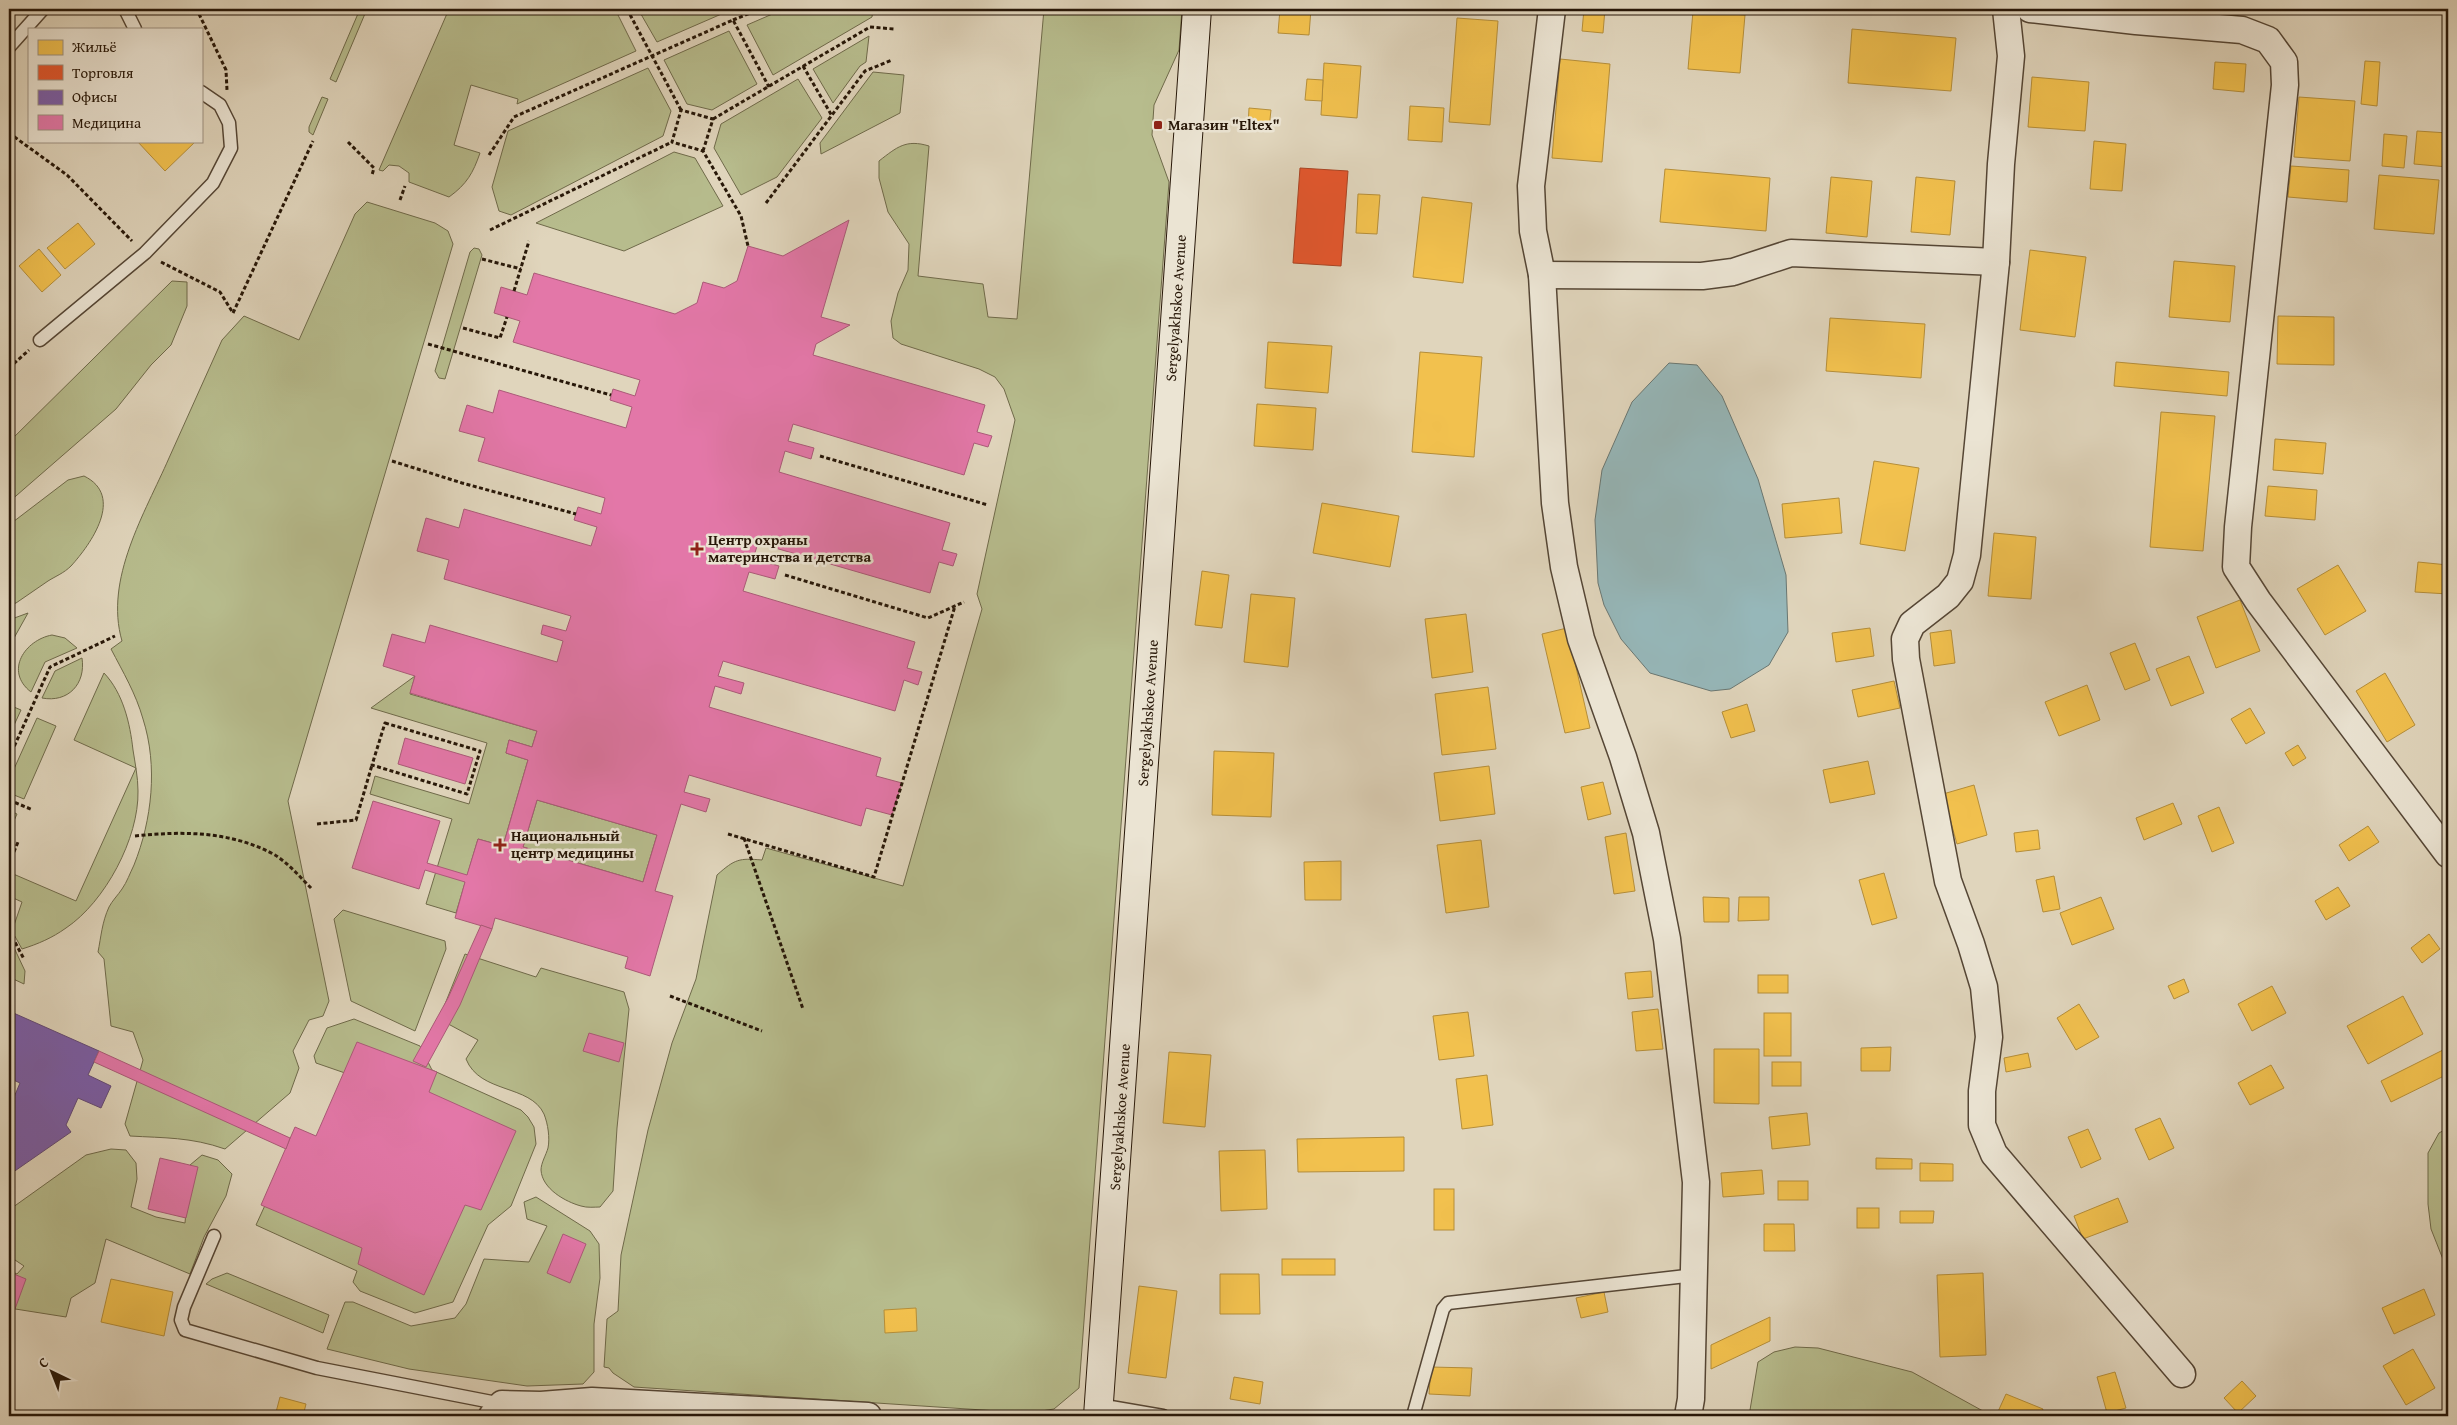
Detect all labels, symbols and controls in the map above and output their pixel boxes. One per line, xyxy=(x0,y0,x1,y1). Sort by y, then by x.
legend xyxy=(28,28,202,142)
text: Жильё xyxy=(71,36,117,57)
text: Торговля xyxy=(72,62,134,83)
text: Офисы xyxy=(72,86,118,107)
text: Медицина xyxy=(72,112,142,133)
place label: Магазин "Eltex" xyxy=(1168,114,1280,135)
marker: Магазин "Eltex" xyxy=(1152,119,1164,131)
street label: Sergelyakhskoe Avenue xyxy=(1160,234,1191,382)
place label: Центр охраны материнства и детства xyxy=(708,529,871,567)
marker: Центр охраны материнства и детства xyxy=(690,542,704,556)
street label: Sergelyakhskoe Avenue xyxy=(1132,639,1163,787)
place label: Национальный центр медицины xyxy=(511,825,634,863)
marker: Национальный центр медицины xyxy=(493,838,507,852)
street label: Sergelyakhskoe Avenue xyxy=(1104,1043,1135,1191)
north arrow xyxy=(28,1348,78,1398)
text: С xyxy=(33,1352,53,1373)

